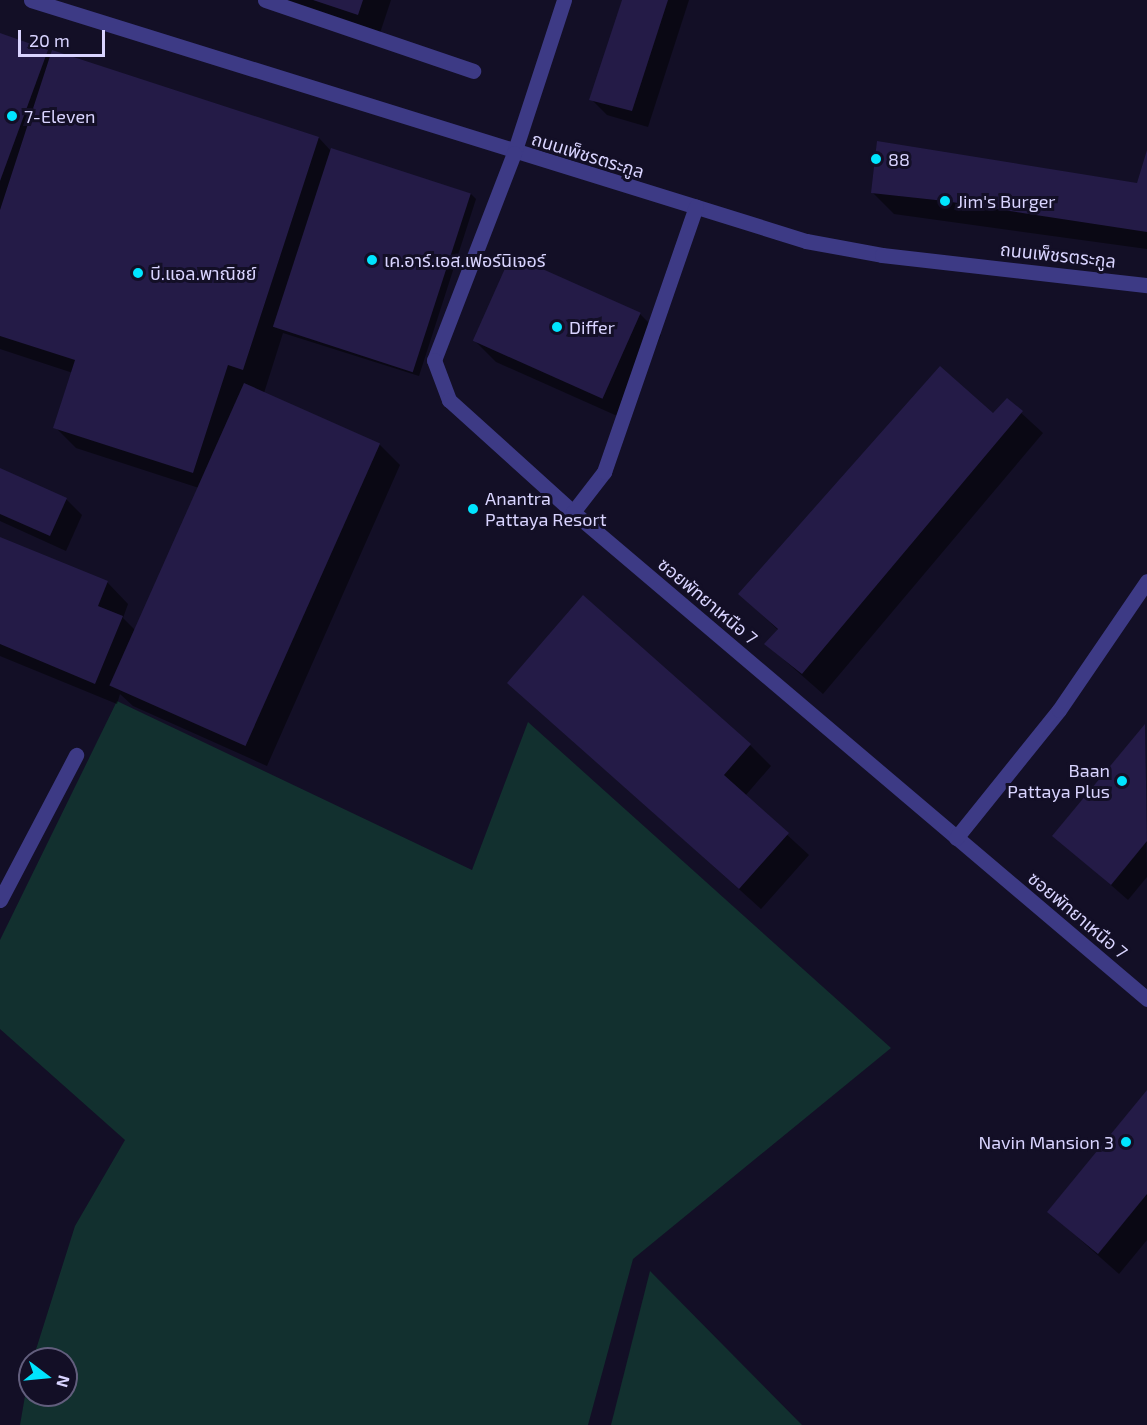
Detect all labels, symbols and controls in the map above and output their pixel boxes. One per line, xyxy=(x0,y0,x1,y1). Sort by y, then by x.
scale bar xyxy=(21,18,108,56)
text: 20 m xyxy=(29,29,70,51)
place label: 7-Eleven xyxy=(24,105,96,127)
marker: 7-Eleven xyxy=(5,109,19,123)
street label: ถนนเพ็ชรตระกูล xyxy=(529,128,647,182)
place label: 88 xyxy=(888,148,910,170)
marker: 88 xyxy=(869,152,883,166)
place label: Jim's Burger xyxy=(957,190,1056,212)
marker: Jim's Burger xyxy=(938,194,952,208)
street label: ถนนเพ็ชรตระกูล xyxy=(999,238,1117,272)
place label: เค.อาร์.เอส.เฟอร์นิเจอร์ xyxy=(384,249,546,271)
marker: เค.อาร์.เอส.เฟอร์นิเจอร์ xyxy=(365,253,379,267)
place label: บี.แอล.พาณิชย์ xyxy=(150,262,257,284)
marker: บี.แอล.พาณิชย์ xyxy=(131,266,145,280)
place label: Differ xyxy=(569,316,615,338)
marker: Differ xyxy=(550,320,564,334)
place label: Anantra Pattaya Resort xyxy=(485,488,606,530)
marker: Anantra Pattaya Resort xyxy=(466,502,480,516)
street label: ซอยพัทยาเหนือ 7 xyxy=(654,553,762,649)
place label: Baan Pattaya Plus xyxy=(1007,760,1110,802)
marker: Baan Pattaya Plus xyxy=(1115,774,1129,788)
street label: ซอยพัทยาเหนือ 7 xyxy=(1024,867,1132,963)
place label: Navin Mansion 3 xyxy=(979,1131,1114,1153)
marker: Navin Mansion 3 xyxy=(1119,1135,1133,1149)
north arrow xyxy=(18,1347,78,1407)
text: N xyxy=(53,1373,75,1390)

